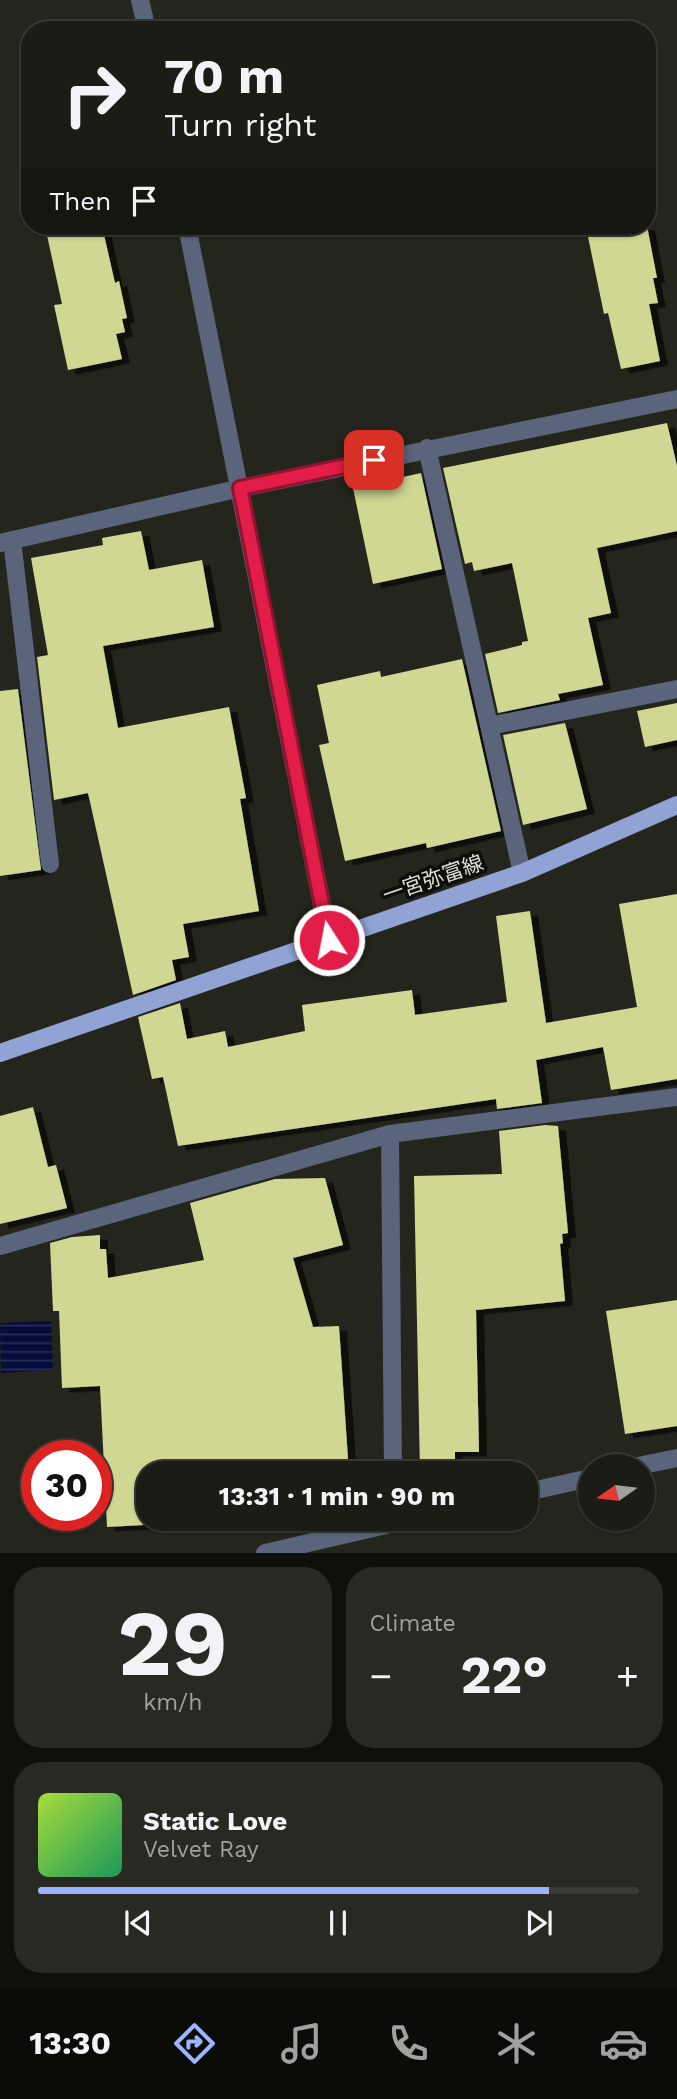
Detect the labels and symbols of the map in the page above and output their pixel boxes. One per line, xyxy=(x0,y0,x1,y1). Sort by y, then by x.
pin xyxy=(344,430,404,490)
street label: 一宮弥富線 xyxy=(379,850,487,907)
position arrow xyxy=(292,903,366,977)
speed limit sign: 30 xyxy=(21,1440,112,1531)
north arrow xyxy=(578,1454,654,1531)

